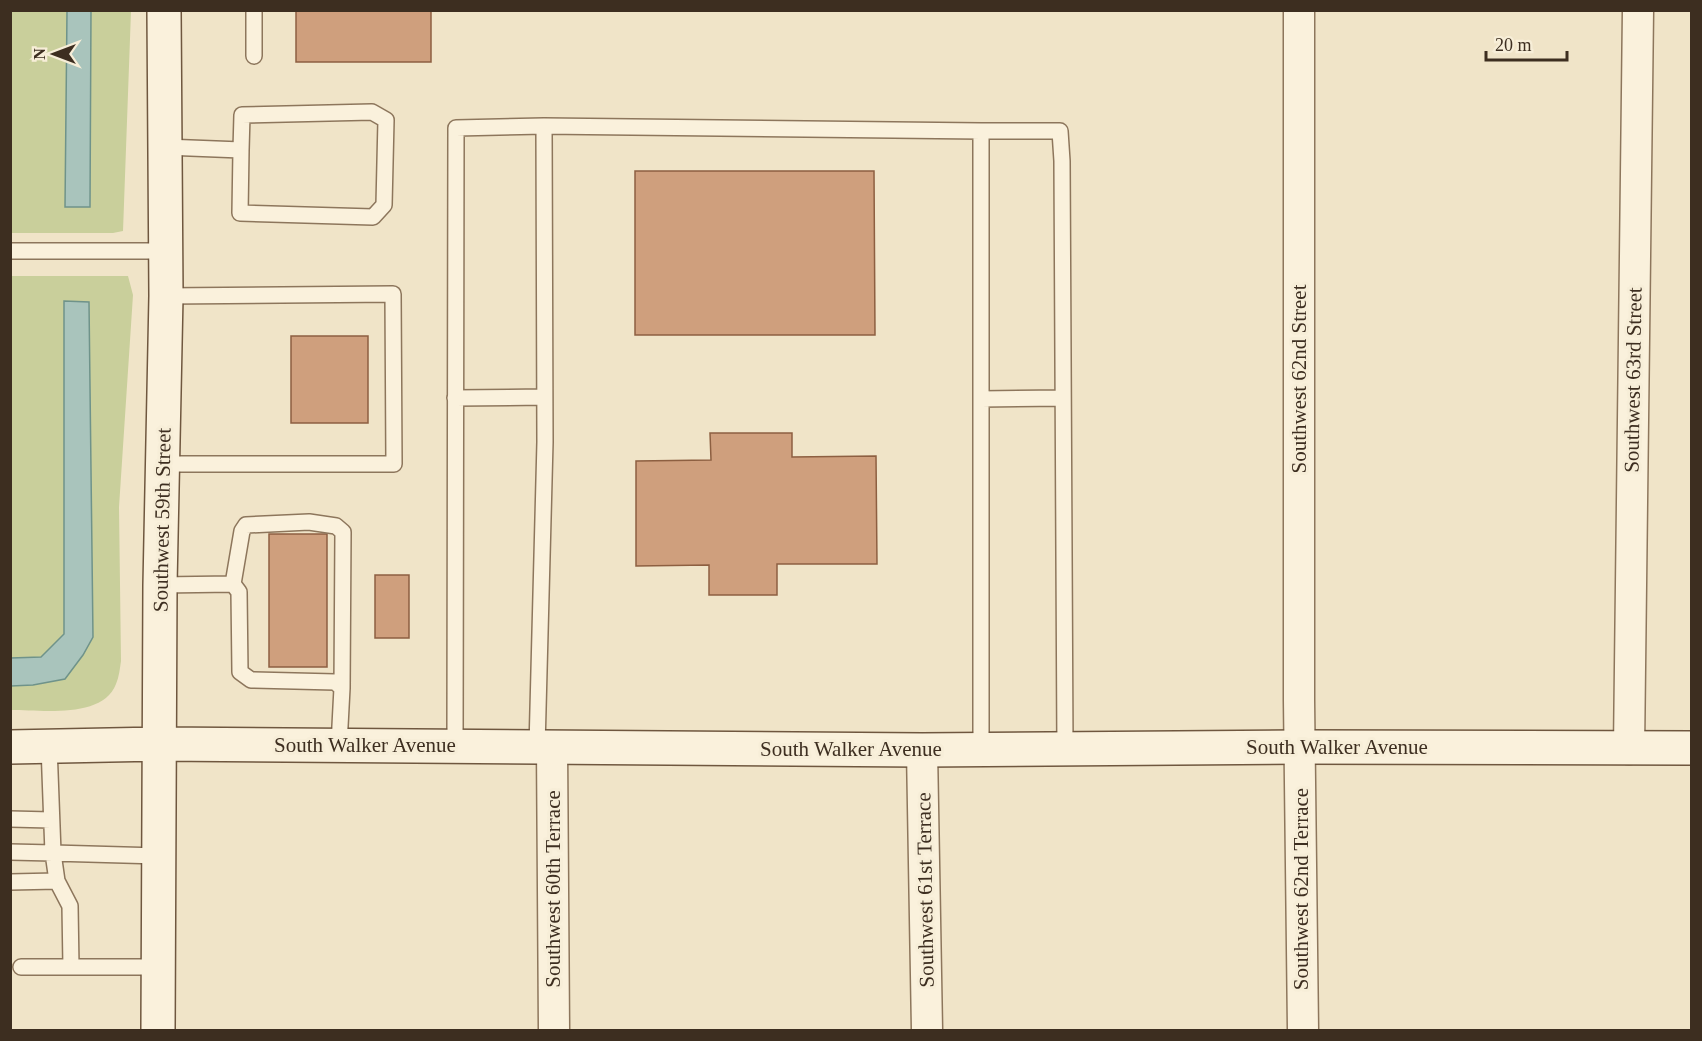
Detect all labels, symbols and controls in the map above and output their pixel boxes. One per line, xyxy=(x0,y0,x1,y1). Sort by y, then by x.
north arrow xyxy=(24,24,84,84)
scale bar xyxy=(1486,24,1567,62)
text: 20 m xyxy=(1495,35,1532,55)
text: N xyxy=(31,48,48,60)
street label: Southwest 62nd Street xyxy=(1287,284,1311,474)
street label: Southwest 63rd Street xyxy=(1619,287,1647,473)
street label: Southwest 59th Street xyxy=(148,427,176,612)
street label: South Walker Avenue xyxy=(274,733,456,757)
street label: South Walker Avenue xyxy=(1246,735,1428,759)
street label: South Walker Avenue xyxy=(760,737,942,761)
street label: Southwest 62nd Terrace xyxy=(1289,788,1313,990)
street label: Southwest 60th Terrace xyxy=(541,790,565,988)
street label: Southwest 61st Terrace xyxy=(911,792,939,988)

